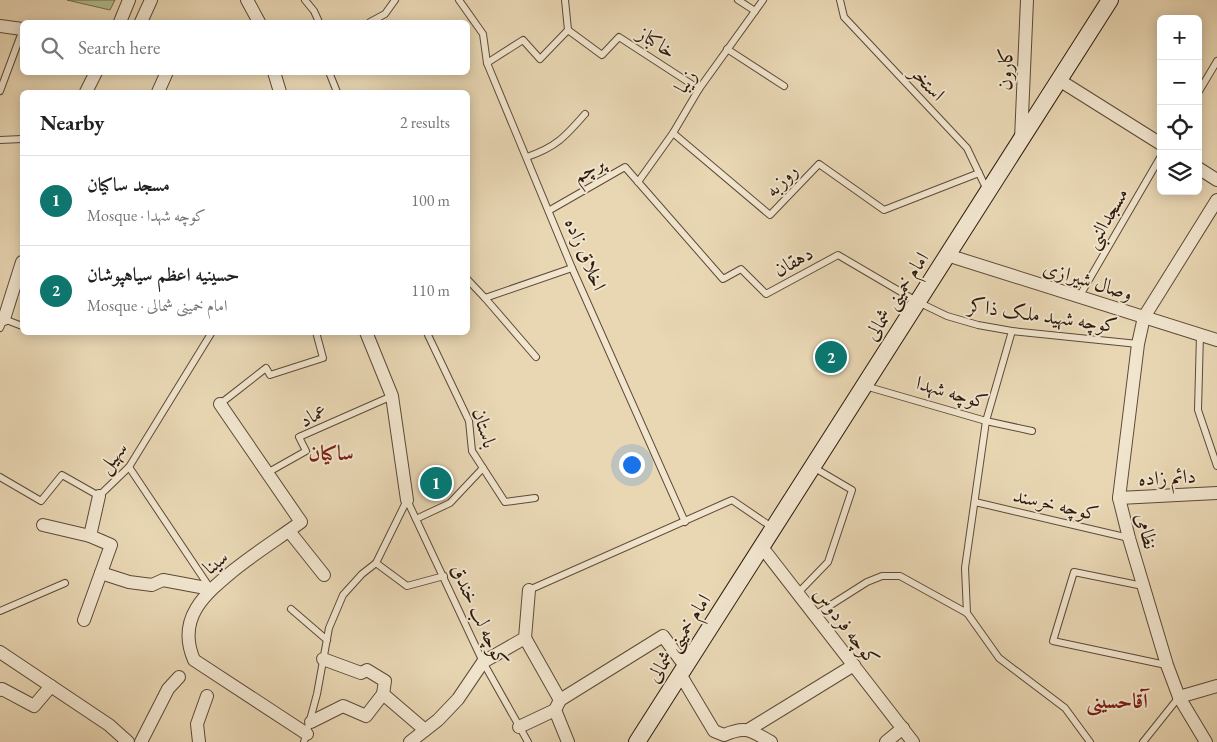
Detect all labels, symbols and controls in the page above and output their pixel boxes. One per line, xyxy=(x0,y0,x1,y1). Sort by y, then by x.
map controls xyxy=(1157,15,1202,195)
button: + xyxy=(1157,15,1202,60)
street label: خاکباز xyxy=(631,19,681,64)
search box xyxy=(20,20,470,75)
icon: search xyxy=(38,34,66,62)
text: Search here xyxy=(78,35,160,60)
street label: کارون xyxy=(991,47,1019,91)
street label: استخر xyxy=(904,58,951,106)
button: − xyxy=(1157,60,1202,105)
street label: زیبا xyxy=(668,64,702,98)
button: locate xyxy=(1157,105,1202,150)
text: Nearby xyxy=(40,109,104,136)
text: 2 results xyxy=(400,112,450,133)
street label: پرچم xyxy=(567,148,614,194)
button: layers xyxy=(1157,150,1202,195)
street label: روزبه xyxy=(759,158,803,202)
text: مسجد ساکیان xyxy=(87,172,170,197)
street label: مسجدالنبی xyxy=(1078,183,1137,255)
text: 1 xyxy=(52,190,60,211)
text: 100 m xyxy=(411,190,450,211)
text: Mosque · کوچه شهدا xyxy=(87,205,206,226)
street label: اخلاق زاده xyxy=(559,214,613,294)
street label: دهقان xyxy=(768,240,818,282)
street label: امام خمینی شمالی xyxy=(858,247,939,348)
street label: وصال شیرازی xyxy=(1040,254,1136,306)
text: حسینیه اعظم سیاهپوشان xyxy=(87,262,240,287)
text: 2 xyxy=(52,280,60,301)
text: 110 m xyxy=(411,280,450,301)
street label: کوچه شهید ملک ذاکر xyxy=(965,291,1119,339)
text: Mosque · امام خمینی شمالی xyxy=(87,295,227,316)
pin: 2 xyxy=(815,338,847,376)
street label: کوچه شهدا xyxy=(913,369,991,416)
street label: عماد xyxy=(295,397,331,433)
street label: باستان xyxy=(467,405,503,451)
street label: سهیل xyxy=(91,436,134,480)
district label: ساکیان xyxy=(308,439,354,466)
your location xyxy=(619,452,645,478)
street label: دائم زاده xyxy=(1137,463,1197,496)
pin: 1 xyxy=(420,464,452,502)
street label: کوچه خرسند xyxy=(1010,482,1101,527)
street label: نظامی xyxy=(1130,510,1164,552)
street label: سینا xyxy=(197,544,233,580)
street label: کوچه لب خندق xyxy=(444,560,515,671)
street label: کوچه فردوس xyxy=(807,581,886,671)
street label: امام خمینی شمالی xyxy=(640,589,721,690)
district label: آقاحسینی xyxy=(1086,687,1150,716)

